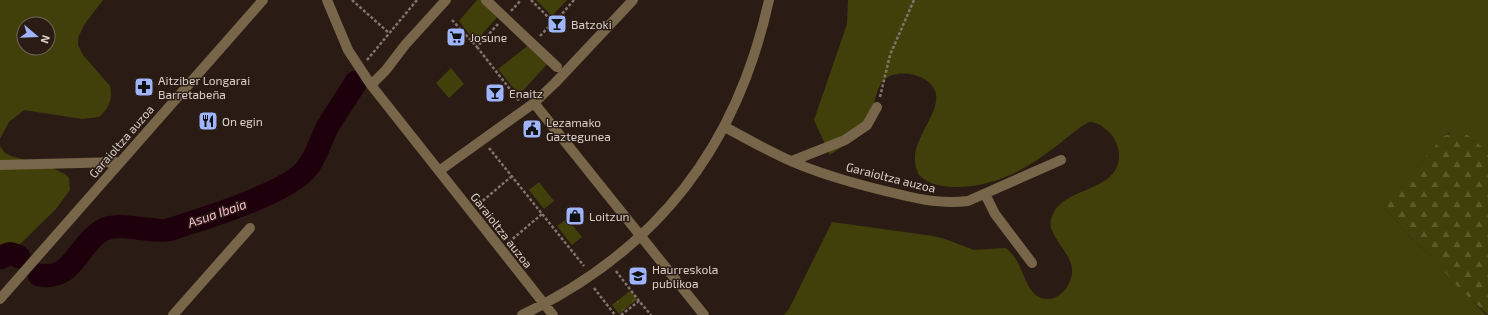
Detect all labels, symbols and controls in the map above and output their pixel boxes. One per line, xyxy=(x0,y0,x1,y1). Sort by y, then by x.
bar icon: Batzoki xyxy=(546,13,568,35)
north arrow xyxy=(16,16,56,56)
place label: Batzoki xyxy=(571,17,612,31)
supermarket icon: Josune xyxy=(445,26,467,48)
place label: Josune xyxy=(470,30,507,44)
text: N xyxy=(38,34,53,45)
place label: Aitziber Longarai Barretabeña xyxy=(158,73,250,101)
pharmacy icon: Aitziber Longarai Barretabeña xyxy=(133,76,155,98)
bar icon: Enaitz xyxy=(484,82,506,104)
place label: Enaitz xyxy=(509,86,543,100)
street label: Garaioltza auzoa xyxy=(86,102,156,180)
restaurant icon: On egin xyxy=(197,110,219,132)
place label: On egin xyxy=(222,114,263,128)
place label: Lezamako Gaztegunea xyxy=(546,115,611,143)
public building icon: Lezamako Gaztegunea xyxy=(521,118,543,140)
street label: Garaioltza auzoa xyxy=(845,159,937,195)
street label: Garaioltza auzoa xyxy=(468,190,536,270)
water label: Asua Ibaia xyxy=(184,195,249,231)
shop icon: Loitzun xyxy=(564,205,586,227)
place label: Loitzun xyxy=(589,209,629,223)
place label: Haurreskola publikoa xyxy=(652,262,718,290)
school or university icon: Haurreskola publikoa xyxy=(627,265,649,287)

